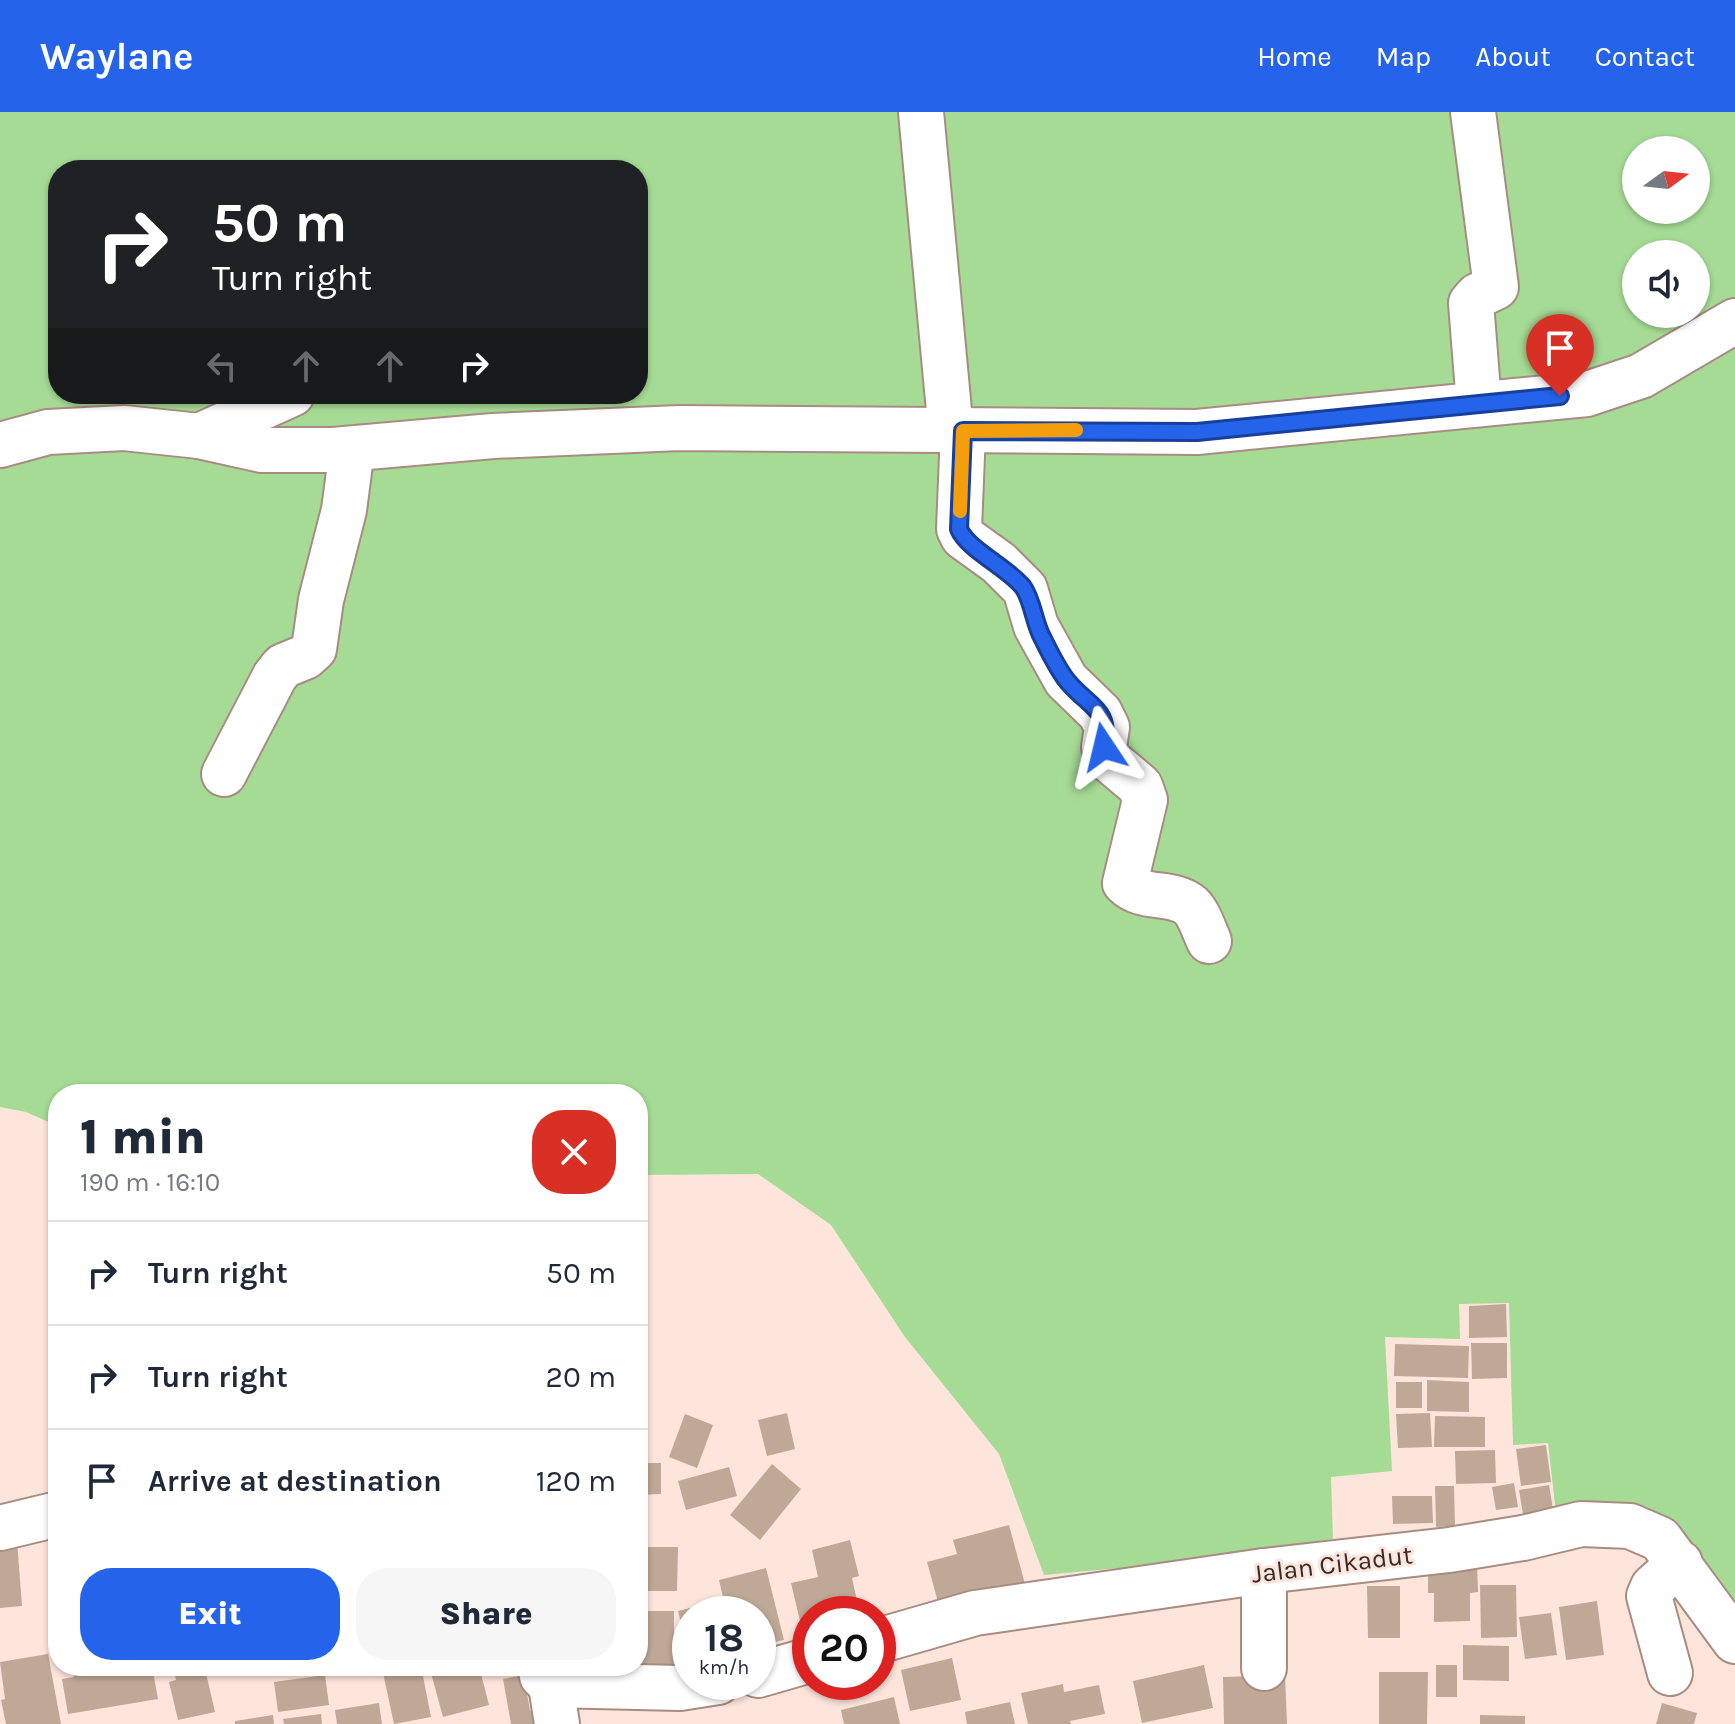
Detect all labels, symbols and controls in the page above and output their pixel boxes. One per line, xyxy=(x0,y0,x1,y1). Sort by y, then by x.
text: Waylane xyxy=(40,34,193,79)
text: Home xyxy=(1257,40,1332,73)
text: Map xyxy=(1376,40,1431,73)
text: About xyxy=(1475,40,1551,73)
text: Contact xyxy=(1595,40,1695,73)
north arrow xyxy=(1622,136,1710,224)
map controls xyxy=(1622,136,1710,328)
text: 50 m xyxy=(212,190,347,255)
icon: right xyxy=(80,192,184,296)
button: sound xyxy=(1622,240,1710,328)
text: Turn right xyxy=(212,257,372,299)
pin xyxy=(1526,314,1594,396)
icon: arrive xyxy=(1538,326,1582,370)
icon: left xyxy=(200,344,244,388)
icon: ahead xyxy=(284,344,328,388)
icon: ahead xyxy=(368,344,412,388)
icon: right xyxy=(452,344,496,388)
position arrow xyxy=(1062,705,1146,789)
text: 1 min xyxy=(80,1109,206,1165)
button: close xyxy=(532,1110,616,1194)
text: 190 m · 16:10 xyxy=(80,1167,220,1198)
icon: right xyxy=(80,1251,124,1295)
text: Turn right xyxy=(148,1255,288,1291)
text: 50 m xyxy=(546,1255,616,1291)
icon: right xyxy=(80,1355,124,1399)
text: Turn right xyxy=(148,1359,288,1395)
text: 20 m xyxy=(546,1359,616,1395)
icon: arrive xyxy=(80,1459,124,1503)
text: Arrive at destination xyxy=(148,1463,442,1499)
text: 120 m xyxy=(536,1463,616,1499)
street label: Jalan Cikadut xyxy=(1250,1539,1414,1590)
button: Exit xyxy=(80,1568,340,1660)
button: Share xyxy=(356,1568,616,1660)
speed limit sign: 20 xyxy=(792,1596,896,1700)
text: 18 xyxy=(704,1614,744,1661)
text: km/h xyxy=(699,1656,749,1679)

